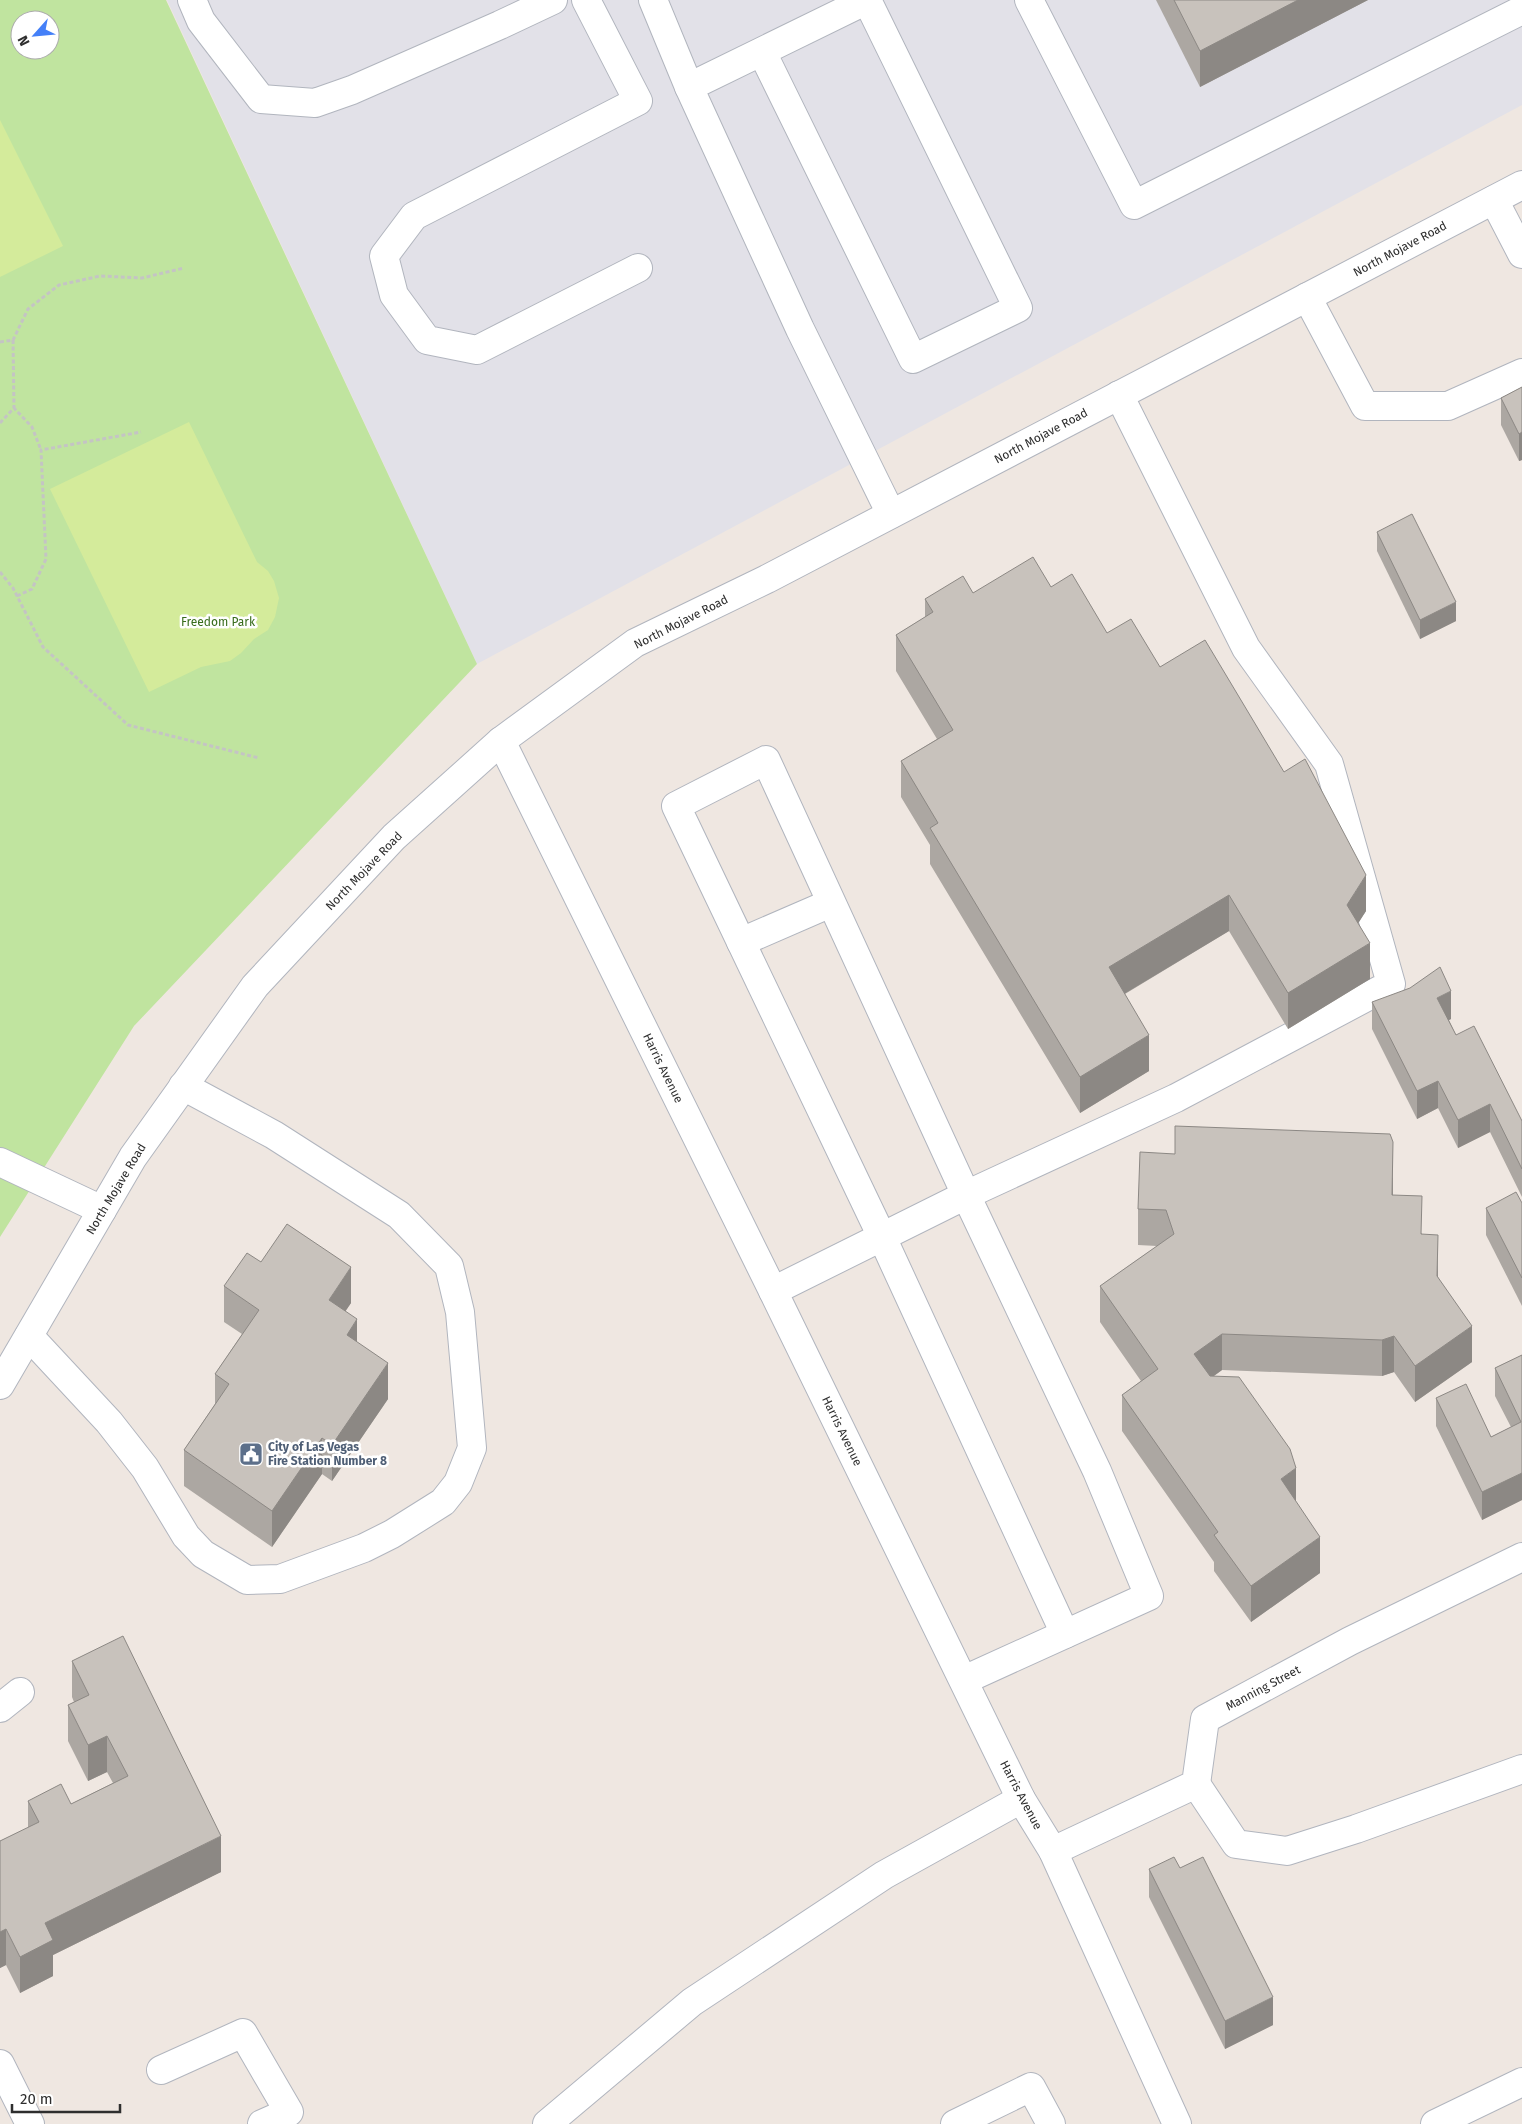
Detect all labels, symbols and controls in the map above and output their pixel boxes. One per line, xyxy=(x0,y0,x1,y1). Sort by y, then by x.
north arrow xyxy=(10,10,60,60)
text: N xyxy=(14,33,34,49)
street label: North Mojave Road xyxy=(1351,218,1449,280)
street label: North Mojave Road xyxy=(992,405,1090,467)
street label: North Mojave Road xyxy=(632,592,730,652)
park label: Freedom Park xyxy=(181,615,256,629)
street label: North Mojave Road xyxy=(323,829,405,913)
street label: Harris Avenue xyxy=(640,1031,686,1105)
street label: North Mojave Road xyxy=(83,1141,149,1237)
street label: Harris Avenue xyxy=(819,1394,865,1468)
place label: City of Las Vegas Fire Station Number 8 xyxy=(268,1440,387,1468)
public building icon: City of Las Vegas Fire Station Number 8 xyxy=(238,1441,264,1467)
street label: Manning Street xyxy=(1223,1662,1303,1714)
street label: Harris Avenue xyxy=(997,1758,1045,1832)
scale bar xyxy=(12,2082,120,2114)
text: 20 m xyxy=(20,2090,53,2108)

